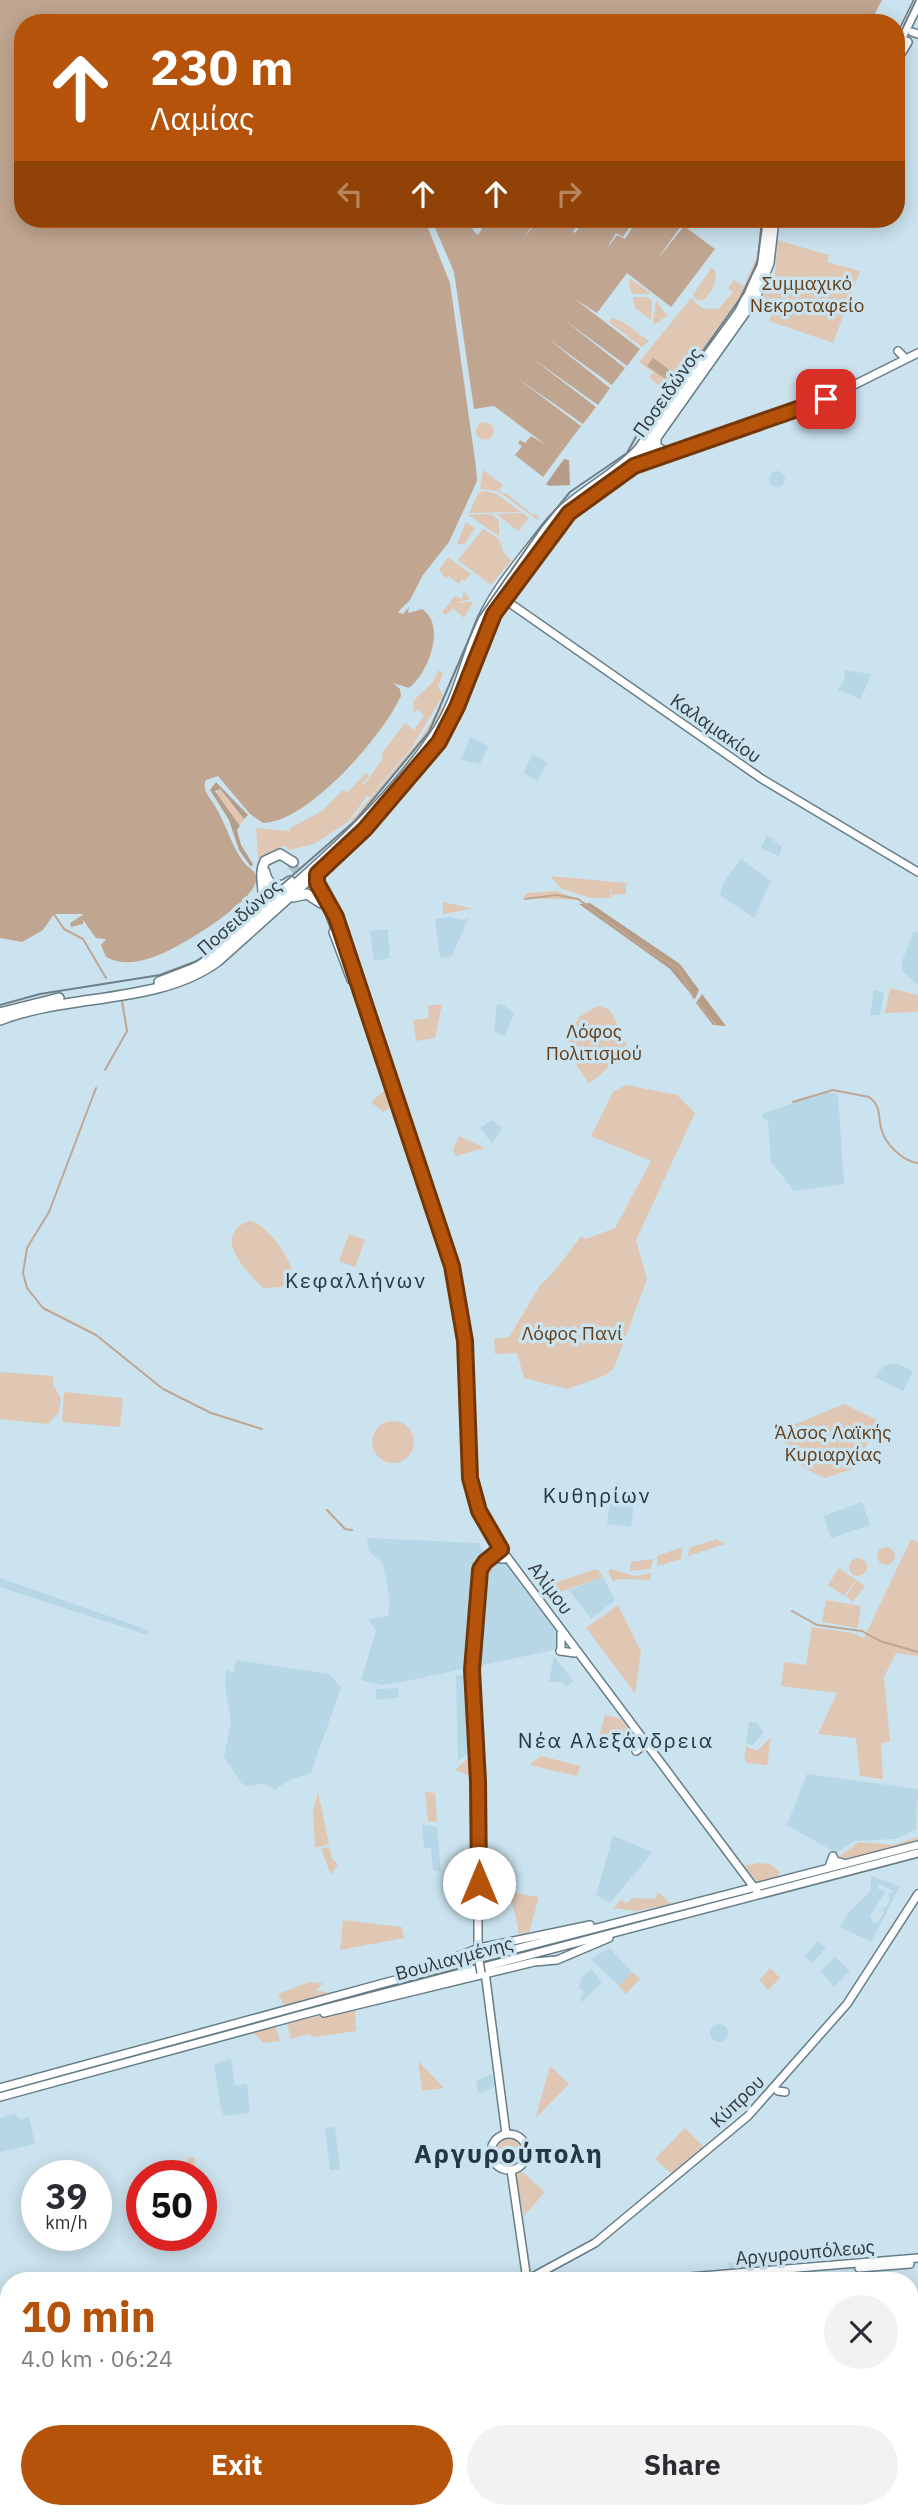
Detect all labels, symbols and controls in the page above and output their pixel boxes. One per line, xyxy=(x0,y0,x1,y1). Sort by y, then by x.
text: 230 m xyxy=(150,35,294,98)
icon: ahead xyxy=(35,42,126,133)
text: Λαμίας xyxy=(150,97,254,139)
icon: left xyxy=(331,175,369,213)
icon: ahead xyxy=(404,175,442,213)
icon: ahead xyxy=(477,175,515,213)
icon: right xyxy=(550,175,588,213)
park label: Συμμαχικό Νεκροταφείο xyxy=(750,271,864,317)
street label: Ποσειδώνος xyxy=(627,342,707,442)
pin xyxy=(796,369,856,429)
icon: arrive xyxy=(807,380,845,418)
street label: Καλαμακίου xyxy=(666,688,766,768)
street label: Ποσειδώνος xyxy=(192,874,286,960)
park label: Λόφος Πολιτισμού xyxy=(546,1019,642,1065)
district label: Κεφαλλήνων xyxy=(285,1266,427,1294)
park label: Λόφος Πανί xyxy=(521,1321,623,1345)
park label: Άλσος Λαϊκής Κυριαρχίας xyxy=(774,1420,892,1466)
district label: Κυθηρίων xyxy=(543,1481,651,1509)
street label: Αλίμου xyxy=(523,1557,579,1619)
district label: Νέα Αλεξάνδρεια xyxy=(518,1726,714,1754)
position arrow xyxy=(442,1846,516,1920)
street label: Βουλιαγμένης xyxy=(392,1931,516,1985)
street label: Κύπρου xyxy=(705,2069,769,2133)
district label: Αργυρούπολη xyxy=(414,2136,604,2170)
speed limit sign: 50 xyxy=(126,2160,217,2251)
text: 39 xyxy=(45,2173,88,2219)
text: km/h xyxy=(45,2211,88,2234)
street label: Αργυρουπόλεως xyxy=(734,2234,876,2270)
text: 10 min xyxy=(21,2289,156,2344)
button: close xyxy=(824,2295,898,2369)
text: 4.0 km · 06:24 xyxy=(21,2343,173,2373)
button: Exit xyxy=(21,2425,453,2505)
button: Share xyxy=(467,2425,898,2505)

